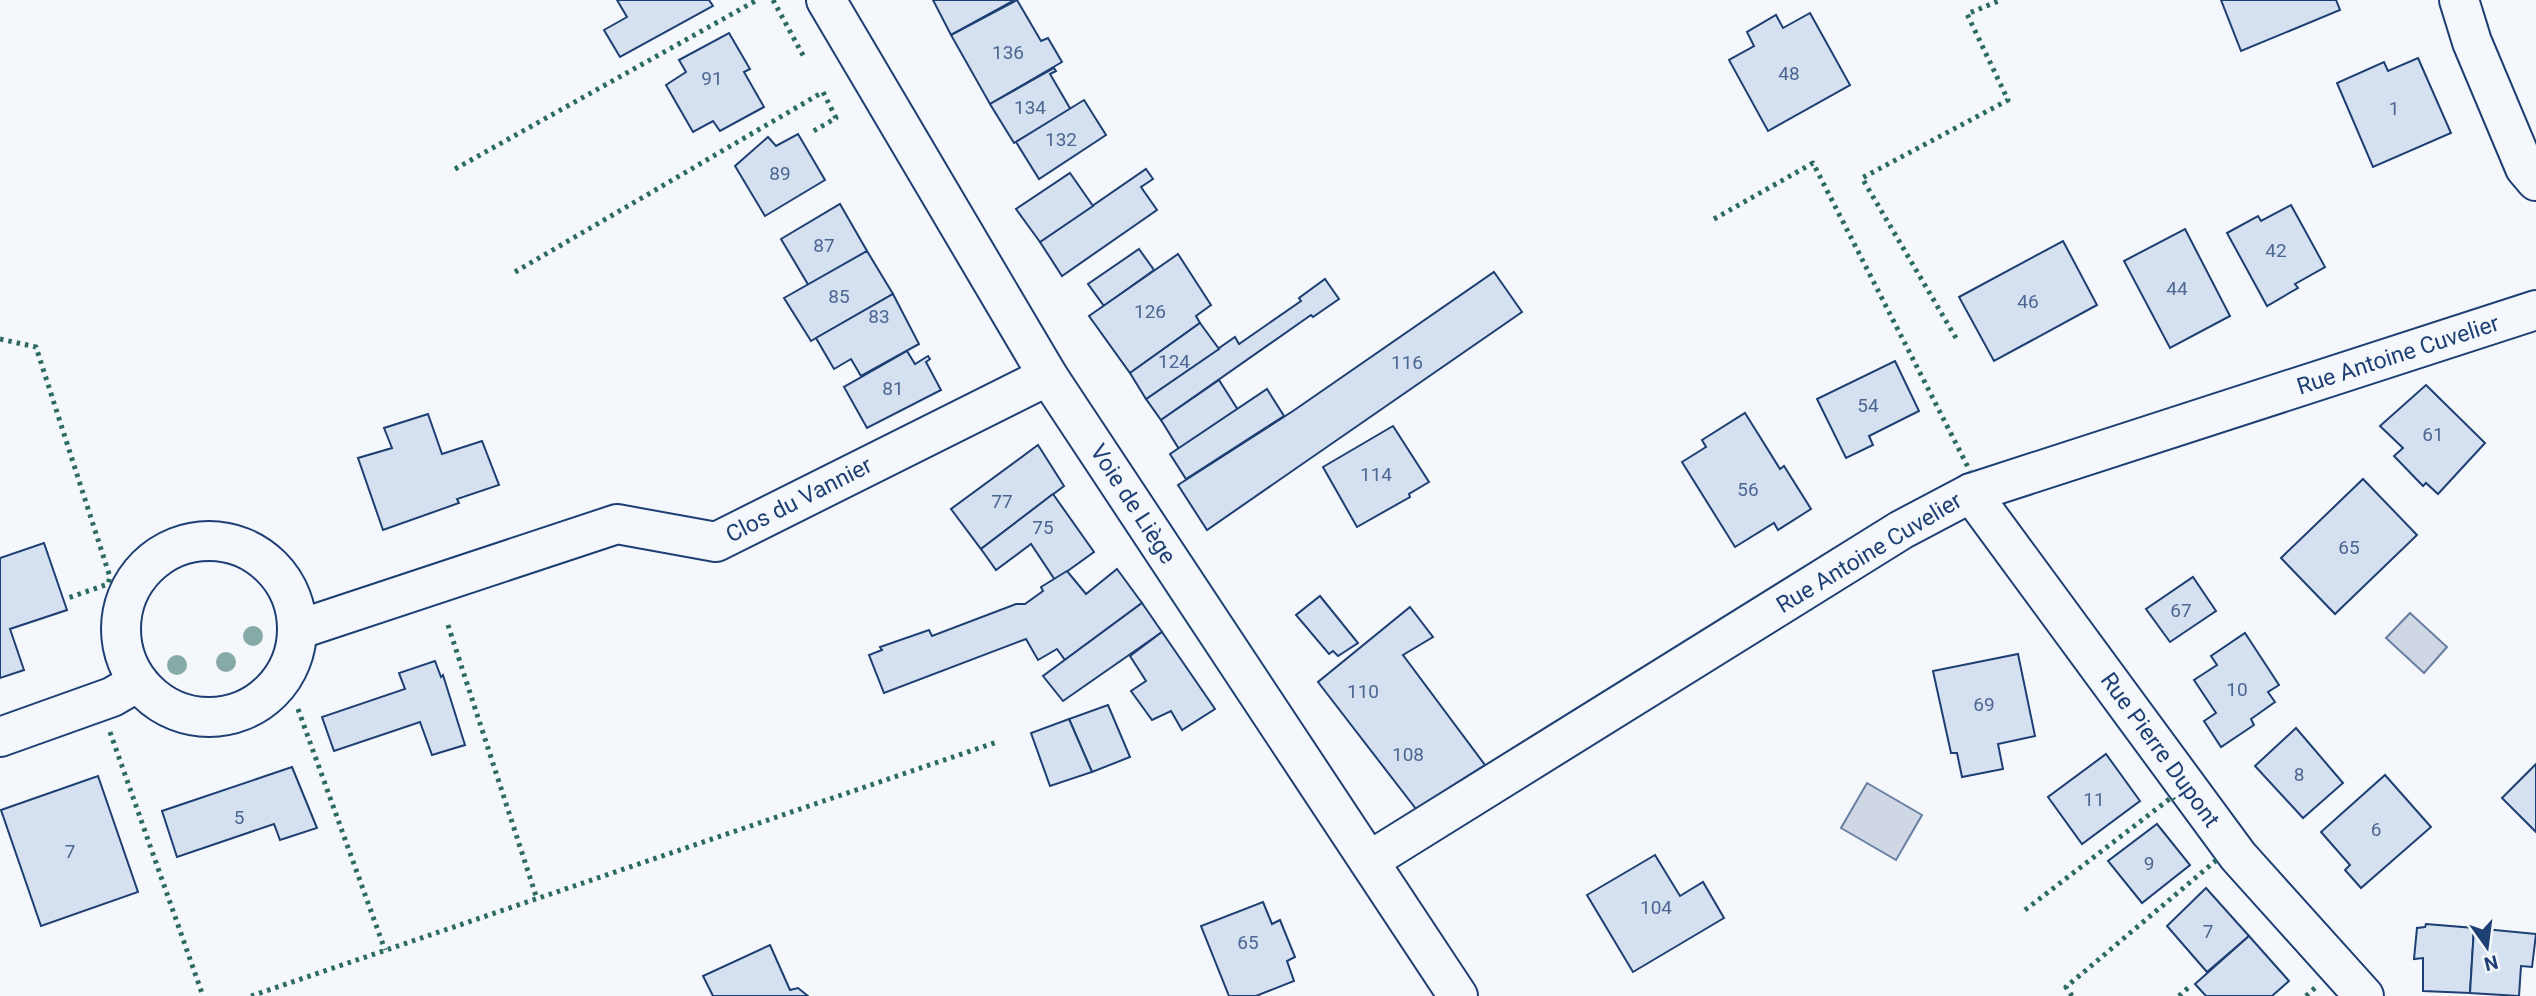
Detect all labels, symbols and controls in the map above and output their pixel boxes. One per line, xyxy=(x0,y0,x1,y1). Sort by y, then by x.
house number: 136 xyxy=(992,41,1024,64)
house number: 48 xyxy=(1778,62,1800,85)
house number: 91 xyxy=(701,67,723,90)
house number: 134 xyxy=(1014,96,1046,119)
house number: 1 xyxy=(2389,97,2399,120)
house number: 132 xyxy=(1045,128,1077,151)
house number: 89 xyxy=(769,162,791,185)
house number: 87 xyxy=(813,234,835,257)
house number: 42 xyxy=(2265,239,2287,262)
house number: 44 xyxy=(2166,277,2188,300)
house number: 85 xyxy=(828,285,850,308)
house number: 46 xyxy=(2017,290,2039,313)
house number: 126 xyxy=(1134,300,1166,323)
house number: 83 xyxy=(868,305,890,328)
street label: Rue Antoine Cuvelier xyxy=(2293,309,2503,400)
house number: 124 xyxy=(1158,350,1190,373)
house number: 116 xyxy=(1391,351,1423,374)
house number: 81 xyxy=(882,377,904,400)
house number: 54 xyxy=(1857,394,1879,417)
house number: 61 xyxy=(2422,423,2444,446)
street label: Voie de Liège xyxy=(1084,439,1182,569)
street label: Clos du Vannier xyxy=(721,452,877,548)
house number: 114 xyxy=(1360,463,1392,486)
house number: 56 xyxy=(1737,478,1759,501)
street label: Rue Antoine Cuvelier xyxy=(1772,487,1967,619)
house number: 77 xyxy=(991,490,1013,513)
house number: 75 xyxy=(1032,516,1054,539)
house number: 65 xyxy=(2338,536,2360,559)
house number: 67 xyxy=(2170,599,2192,622)
street label: Rue Pierre Dupont xyxy=(2095,667,2225,833)
house number: 10 xyxy=(2226,678,2248,701)
house number: 110 xyxy=(1347,680,1379,703)
house number: 69 xyxy=(1973,693,1995,716)
house number: 108 xyxy=(1392,743,1424,766)
house number: 8 xyxy=(2294,763,2304,786)
house number: 11 xyxy=(2083,788,2105,811)
house number: 5 xyxy=(234,806,244,829)
house number: 6 xyxy=(2371,818,2381,841)
house number: 7 xyxy=(65,840,75,863)
house number: 9 xyxy=(2144,852,2154,875)
house number: 104 xyxy=(1640,896,1672,919)
north arrow xyxy=(2452,912,2522,982)
house number: 7 xyxy=(2203,920,2213,943)
house number: 65 xyxy=(1237,931,1259,954)
text: N xyxy=(2482,950,2500,976)

